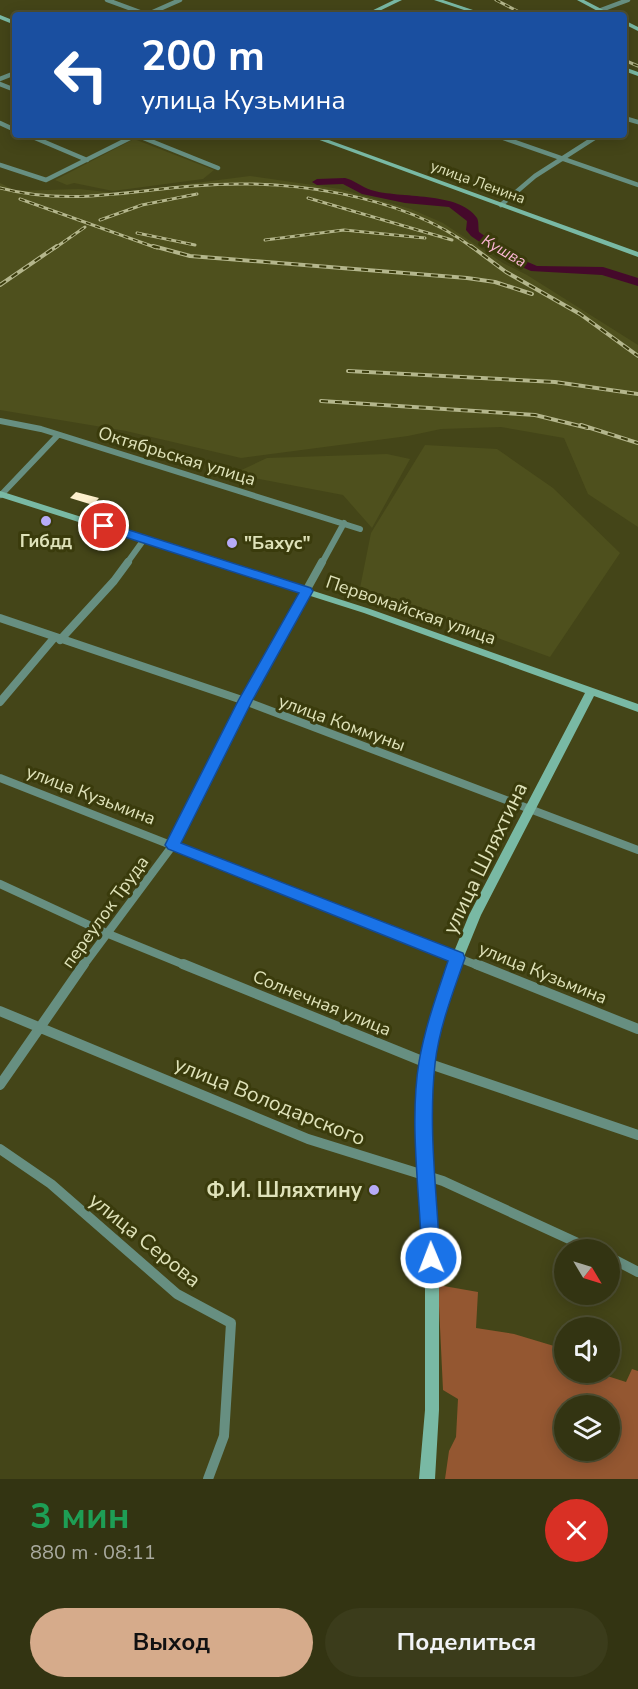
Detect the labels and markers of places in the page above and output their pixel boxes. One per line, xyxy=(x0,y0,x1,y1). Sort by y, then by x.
pin xyxy=(78,500,129,551)
marker: Гибдд xyxy=(39,514,53,528)
place label: Гибдд xyxy=(20,529,72,553)
place label: "Бахус" xyxy=(244,531,311,555)
marker: "Бахус" xyxy=(225,536,239,550)
place label: Ф.И. Шляхтину xyxy=(206,1176,363,1204)
marker: Ф.И. Шляхтину xyxy=(367,1183,381,1197)

